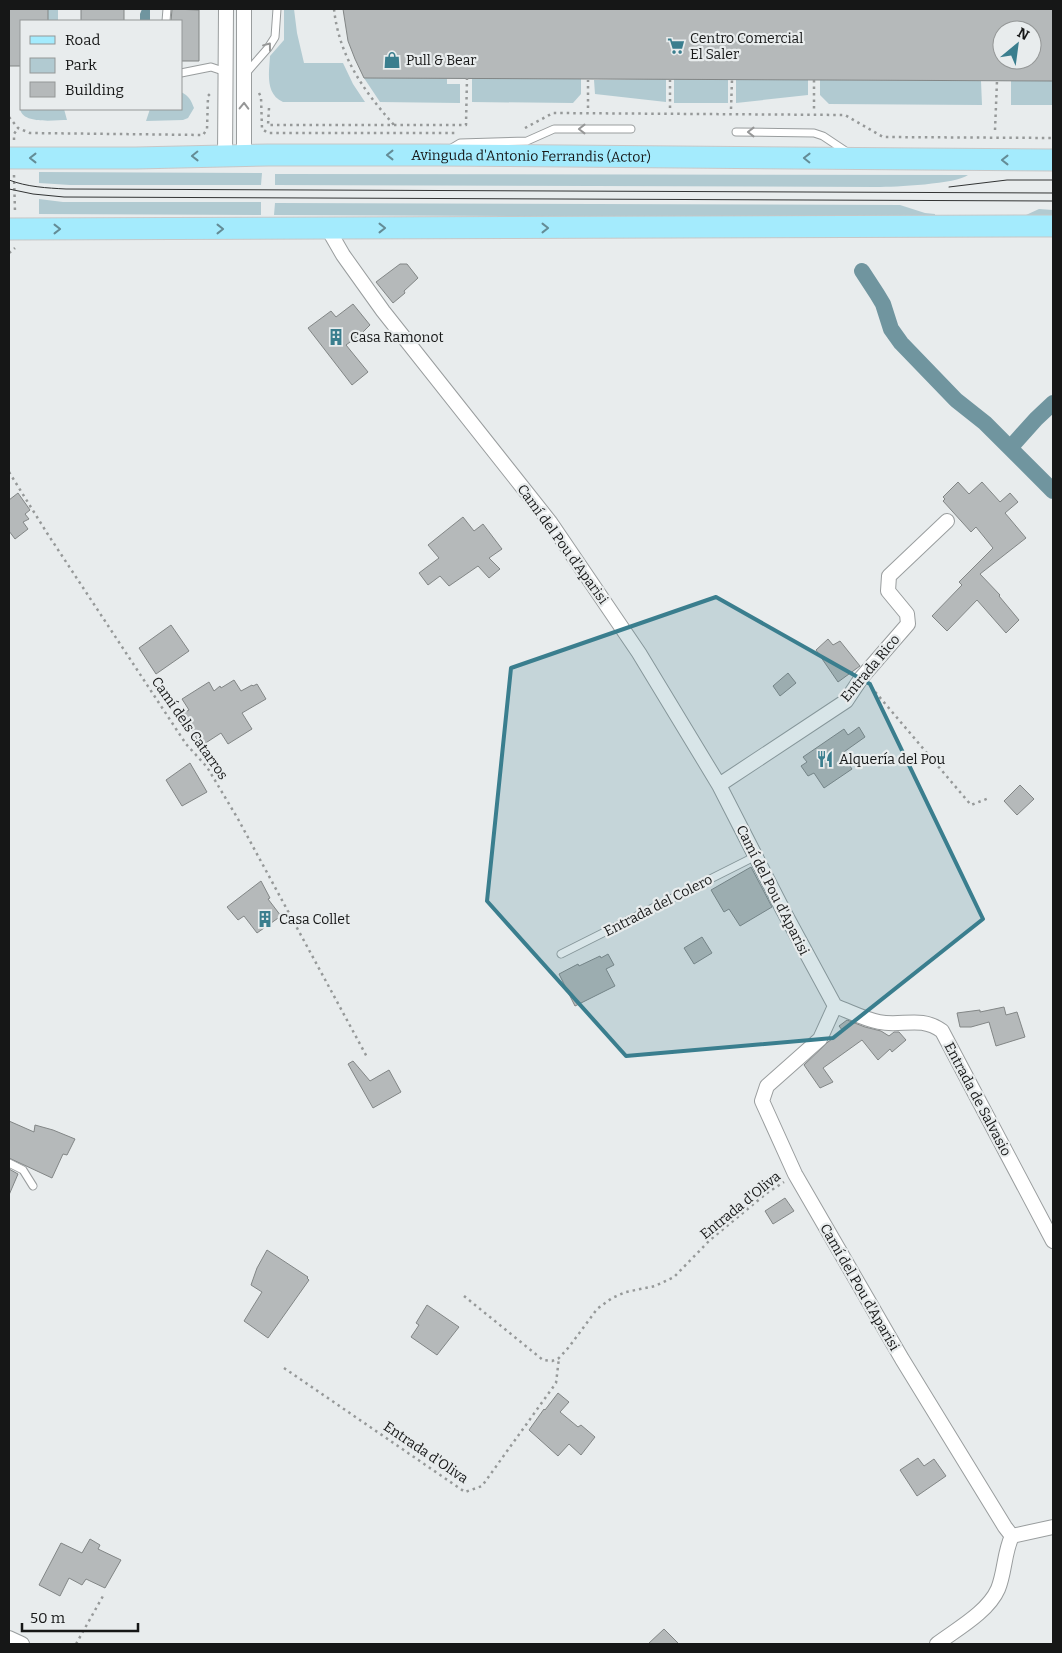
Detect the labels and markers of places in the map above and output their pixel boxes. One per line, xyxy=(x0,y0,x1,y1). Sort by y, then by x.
place label: Centro Comercial El Saler xyxy=(690,30,803,63)
supermarket icon: Centro Comercial El Saler xyxy=(666,36,686,56)
shop icon: Pull & Bear xyxy=(382,50,402,70)
place label: Pull & Bear xyxy=(406,52,477,69)
building icon: Casa Ramonot xyxy=(326,327,346,347)
place label: Casa Ramonot xyxy=(350,329,444,346)
restaurant icon: Alquería del Pou xyxy=(815,749,835,769)
place label: Alquería del Pou xyxy=(839,751,946,768)
building icon: Casa Collet xyxy=(255,909,275,929)
place label: Casa Collet xyxy=(279,911,350,928)

